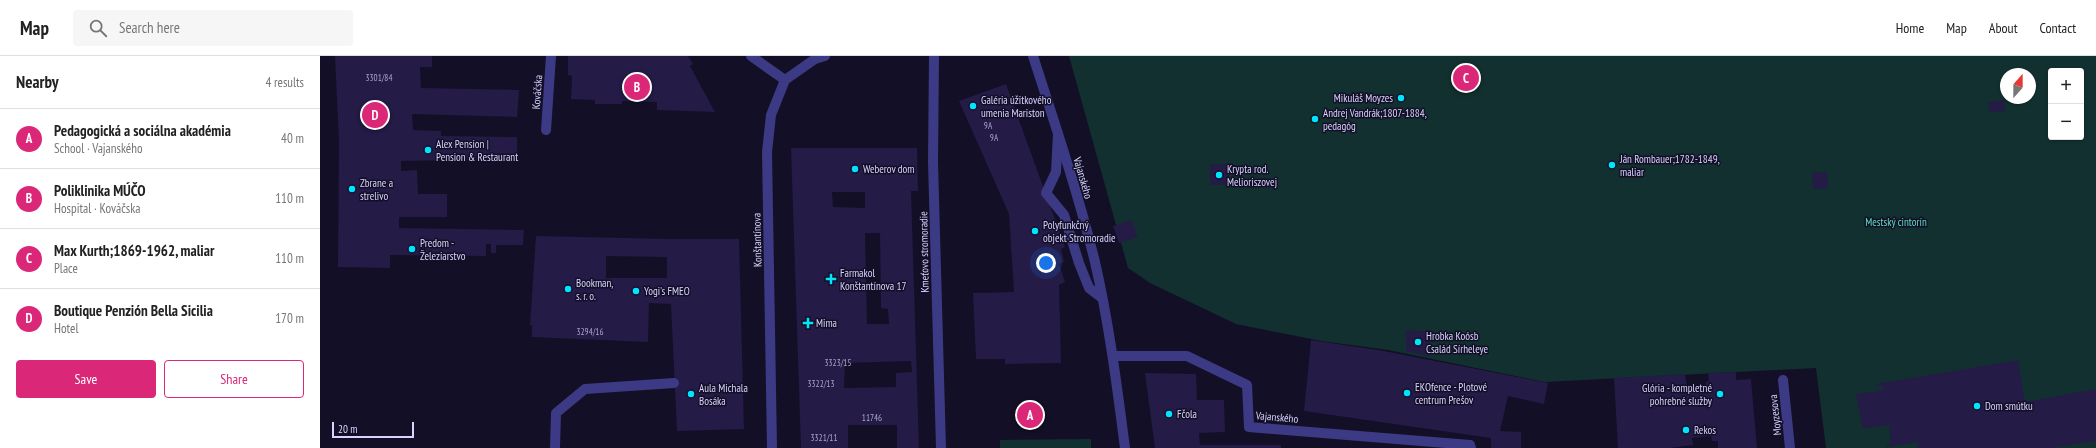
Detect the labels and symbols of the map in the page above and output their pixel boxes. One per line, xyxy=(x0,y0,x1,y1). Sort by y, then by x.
pin: C xyxy=(1453,63,1479,93)
north arrow xyxy=(2000,68,2036,104)
house number: 3301/84 xyxy=(366,72,392,83)
pin: B xyxy=(624,72,650,102)
street label: Kováčska xyxy=(529,74,545,110)
place label: Mikuláš Moyzes xyxy=(1334,91,1393,105)
place label: Galéria úžitkového umenia Mariston xyxy=(981,93,1052,120)
marker: Mikuláš Moyzes xyxy=(1396,93,1406,103)
pin: D xyxy=(362,100,388,130)
marker: Galéria úžitkového umenia Mariston xyxy=(968,101,978,111)
place label: Andrej Vandrák;1807-1884, pedagóg xyxy=(1323,106,1427,133)
marker: Andrej Vandrák;1807-1884, pedagóg xyxy=(1310,114,1320,124)
house number: 9A xyxy=(984,120,993,131)
house number: 9A xyxy=(990,132,999,143)
place label: Alex Pension | Pension & Restaurant xyxy=(436,137,518,164)
marker: Alex Pension | Pension & Restaurant xyxy=(423,145,433,155)
place label: Ján Rombauer;1782-1849, maliar xyxy=(1619,152,1720,179)
street label: Vajanského xyxy=(1070,155,1096,201)
marker: Ján Rombauer;1782-1849, maliar xyxy=(1607,160,1617,170)
place label: Weberov dom xyxy=(863,162,914,176)
place label: Krypta rod. Melioriszovej xyxy=(1227,162,1277,189)
marker: Weberov dom xyxy=(850,164,860,174)
marker: Krypta rod. Melioriszovej xyxy=(1214,170,1224,180)
place label: Zbrane a strelivo xyxy=(360,176,393,203)
marker: Zbrane a strelivo xyxy=(347,184,357,194)
street label: Kmeťovo stromoradie xyxy=(916,211,932,293)
street label: Konštantínova xyxy=(750,213,764,267)
park label: Mestský cintorín xyxy=(1865,215,1927,229)
place label: Polyfunkčný objekt Stromoradie xyxy=(1043,218,1116,245)
marker: Polyfunkčný objekt Stromoradie xyxy=(1030,226,1040,236)
place label: Predom - Železiarstvo xyxy=(420,236,466,263)
marker: Predom - Železiarstvo xyxy=(407,244,417,254)
your location xyxy=(1036,253,1056,273)
place label: Farmakol Konštantínova 17 xyxy=(840,266,906,293)
marker: Farmakol Konštantínova 17 xyxy=(825,273,837,285)
place label: Bookman, s. r. o. xyxy=(576,276,613,303)
marker: Bookman, s. r. o. xyxy=(563,284,573,294)
place label: Yogi's FMEO xyxy=(644,284,690,298)
marker: Yogi's FMEO xyxy=(631,286,641,296)
place label: Mima xyxy=(816,316,837,330)
marker: Mima xyxy=(803,318,813,328)
house number: 3294/16 xyxy=(577,326,603,337)
place label: Hrobka Koósb Család Sírheleye xyxy=(1426,329,1489,356)
marker: Hrobka Koósb Család Sírheleye xyxy=(1413,337,1423,347)
house number: 3323/15 xyxy=(825,357,851,368)
house number: 3322/13 xyxy=(808,378,834,389)
place label: EKOfence - Plotové centrum Prešov xyxy=(1415,380,1487,407)
place label: Aula Michala Bosáka xyxy=(699,381,748,408)
place label: Glória - kompletné pohrebné služby xyxy=(1642,381,1713,408)
marker: EKOfence - Plotové centrum Prešov xyxy=(1402,388,1412,398)
marker: Aula Michala Bosáka xyxy=(686,389,696,399)
marker: Glória - kompletné pohrebné služby xyxy=(1715,389,1725,399)
street label: Moyzesova xyxy=(1766,394,1784,436)
place label: Dom smútku xyxy=(1985,399,2033,413)
pin: A xyxy=(1017,400,1043,430)
marker: Dom smútku xyxy=(1972,401,1982,411)
place label: Fčola xyxy=(1177,407,1197,421)
street label: Vajanského xyxy=(1254,408,1299,426)
marker: Fčola xyxy=(1164,409,1174,419)
house number: 11746 xyxy=(862,412,882,423)
scale bar xyxy=(332,420,414,439)
place label: Rekos xyxy=(1694,423,1716,437)
marker: Rekos xyxy=(1681,425,1691,435)
house number: 3321/11 xyxy=(811,432,837,443)

